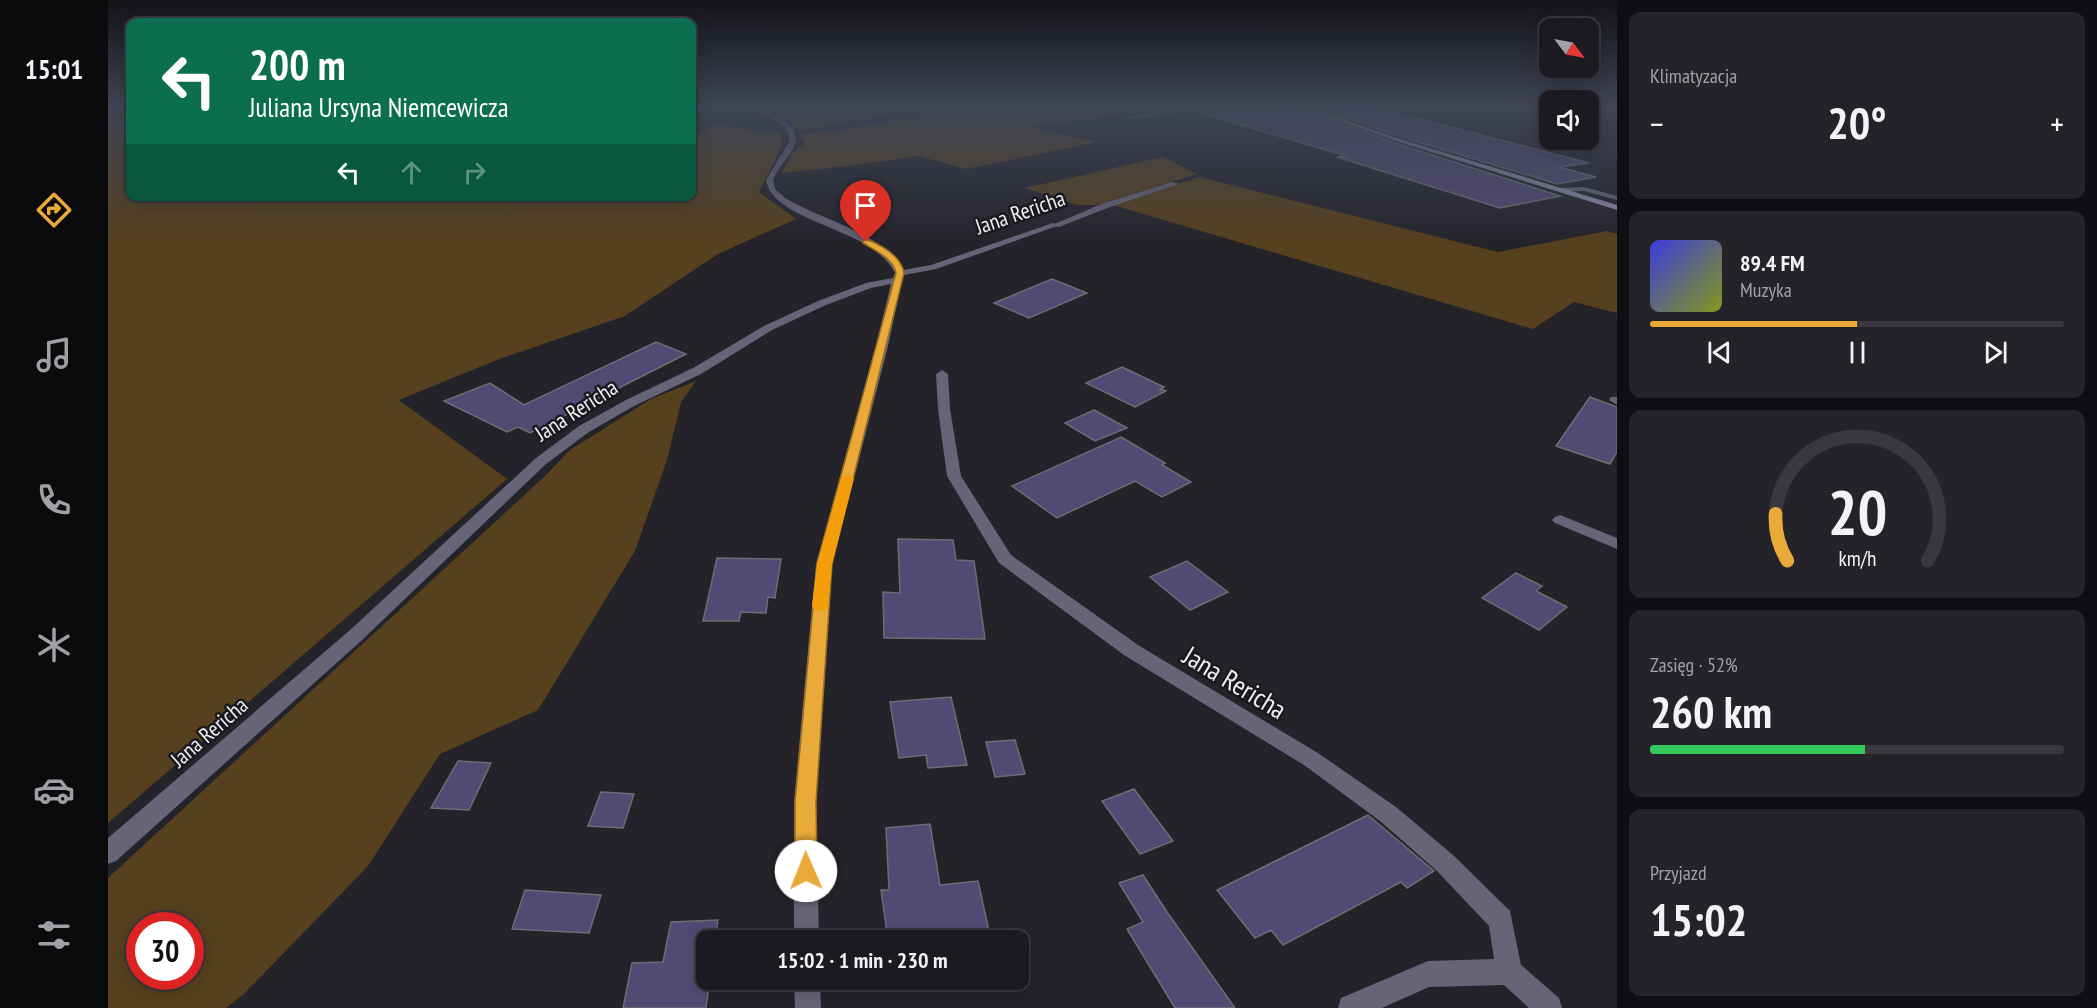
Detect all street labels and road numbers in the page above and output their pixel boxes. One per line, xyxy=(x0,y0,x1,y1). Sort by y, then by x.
street label: Jana Rericha xyxy=(970,184,1069,241)
street label: Jana Rericha xyxy=(528,373,623,448)
street label: Jana Rericha xyxy=(1176,637,1293,726)
street label: Jana Rericha xyxy=(164,691,253,774)

